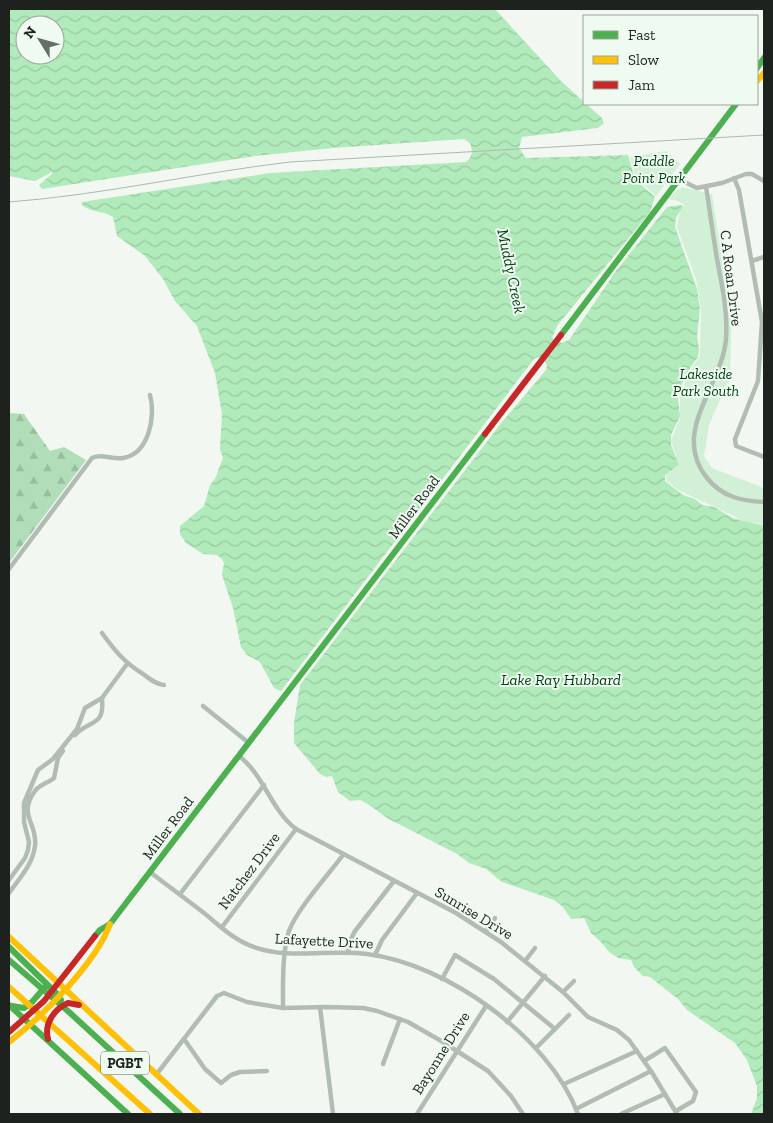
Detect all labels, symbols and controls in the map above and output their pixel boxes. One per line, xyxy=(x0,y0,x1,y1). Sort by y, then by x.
north arrow xyxy=(15,15,65,65)
legend xyxy=(583,15,758,105)
text: N xyxy=(20,23,40,42)
text: Fast xyxy=(628,26,656,44)
text: Slow xyxy=(628,51,660,69)
text: Jam xyxy=(628,76,655,94)
park label: Paddle Point Park xyxy=(622,152,686,187)
water label: Muddy Creek xyxy=(493,227,530,315)
street label: C A Roan Drive xyxy=(716,229,746,327)
park label: Lakeside Park South xyxy=(673,365,740,400)
street label: Miller Road xyxy=(384,471,444,542)
water label: Lake Ray Hubbard xyxy=(501,670,621,689)
street label: Miller Road xyxy=(138,792,198,863)
street label: Natchez Drive xyxy=(214,829,284,913)
street label: Sunrise Drive xyxy=(432,883,516,943)
street label: Lafayette Drive xyxy=(274,929,374,953)
street label: Bayonne Drive xyxy=(408,1008,474,1098)
road number: PGBT xyxy=(101,1052,149,1074)

